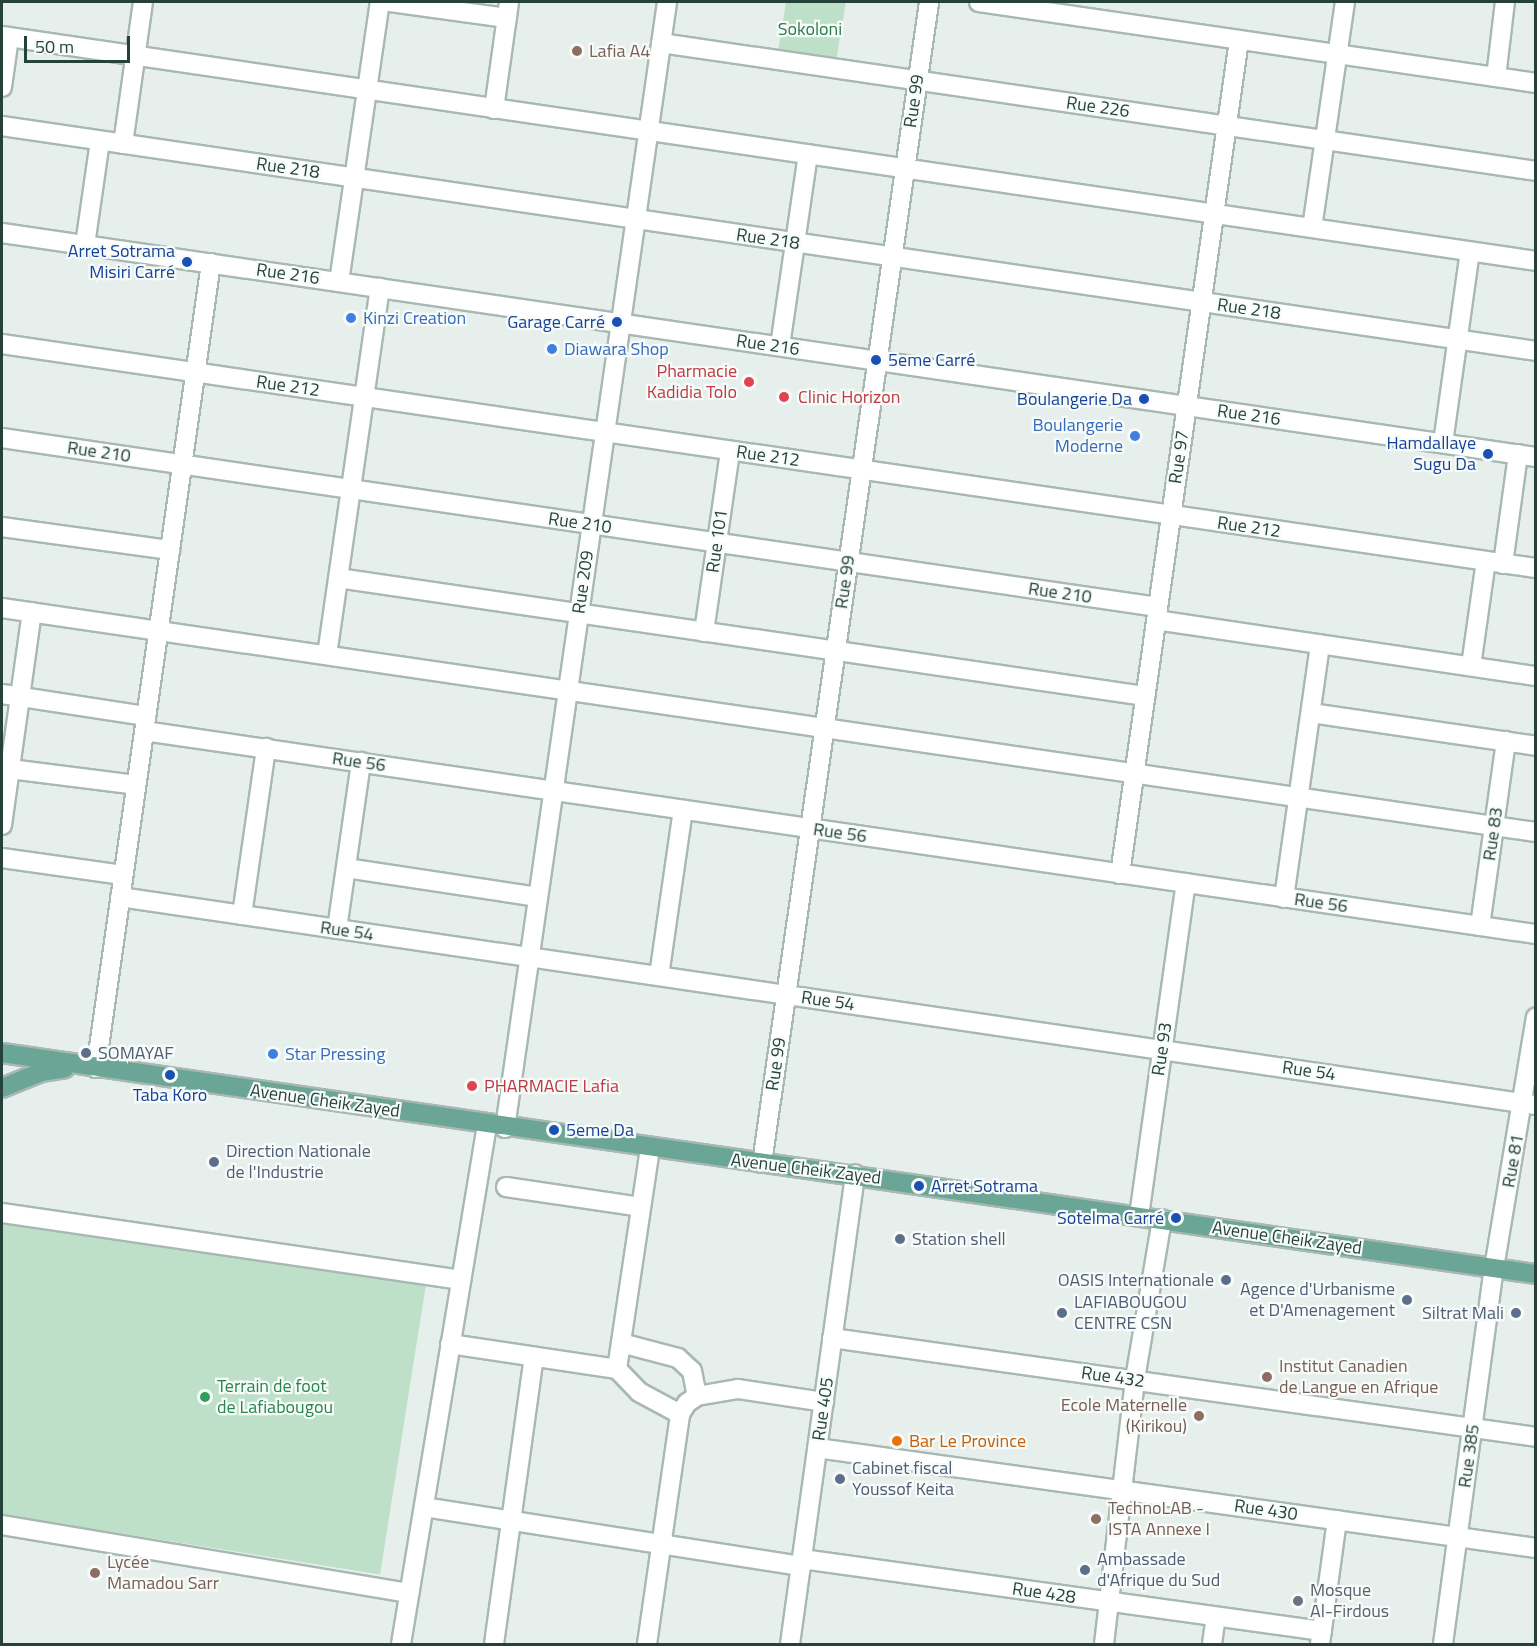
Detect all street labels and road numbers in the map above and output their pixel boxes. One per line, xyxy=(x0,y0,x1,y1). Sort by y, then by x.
street label: Rue 99 xyxy=(900,73,928,129)
street label: Rue 226 xyxy=(1065,92,1131,122)
street label: Rue 218 xyxy=(255,153,321,183)
street label: Rue 218 xyxy=(735,224,801,254)
street label: Rue 216 xyxy=(255,259,321,289)
street label: Rue 218 xyxy=(1216,294,1282,324)
street label: Rue 216 xyxy=(735,330,801,360)
street label: Rue 212 xyxy=(255,371,321,401)
street label: Rue 216 xyxy=(1216,400,1282,430)
street label: Rue 97 xyxy=(1165,429,1193,485)
street label: Rue 210 xyxy=(66,437,132,467)
street label: Rue 212 xyxy=(735,441,801,471)
street label: Rue 210 xyxy=(547,508,613,538)
street label: Rue 101 xyxy=(702,508,732,574)
street label: Rue 212 xyxy=(1216,512,1282,542)
street label: Rue 209 xyxy=(568,549,598,615)
street label: Rue 99 xyxy=(831,554,859,610)
street label: Rue 210 xyxy=(1027,578,1093,608)
street label: Rue 56 xyxy=(331,748,387,776)
street label: Rue 83 xyxy=(1479,806,1507,862)
street label: Rue 56 xyxy=(812,819,868,847)
street label: Rue 56 xyxy=(1293,889,1349,917)
street label: Rue 54 xyxy=(319,917,375,945)
street label: Rue 54 xyxy=(800,987,856,1015)
street label: Rue 93 xyxy=(1148,1021,1176,1077)
street label: Rue 99 xyxy=(762,1036,790,1092)
street label: Rue 54 xyxy=(1281,1057,1337,1085)
street label: Avenue Cheik Zayed xyxy=(249,1080,401,1122)
street label: Rue 81 xyxy=(1498,1133,1528,1189)
street label: Avenue Cheik Zayed xyxy=(730,1149,882,1189)
street label: Avenue Cheik Zayed xyxy=(1211,1217,1363,1259)
street label: Rue 432 xyxy=(1080,1362,1146,1392)
street label: Rue 405 xyxy=(808,1376,838,1442)
street label: Rue 385 xyxy=(1454,1423,1484,1489)
street label: Rue 430 xyxy=(1233,1495,1299,1525)
street label: Rue 428 xyxy=(1011,1578,1077,1608)

